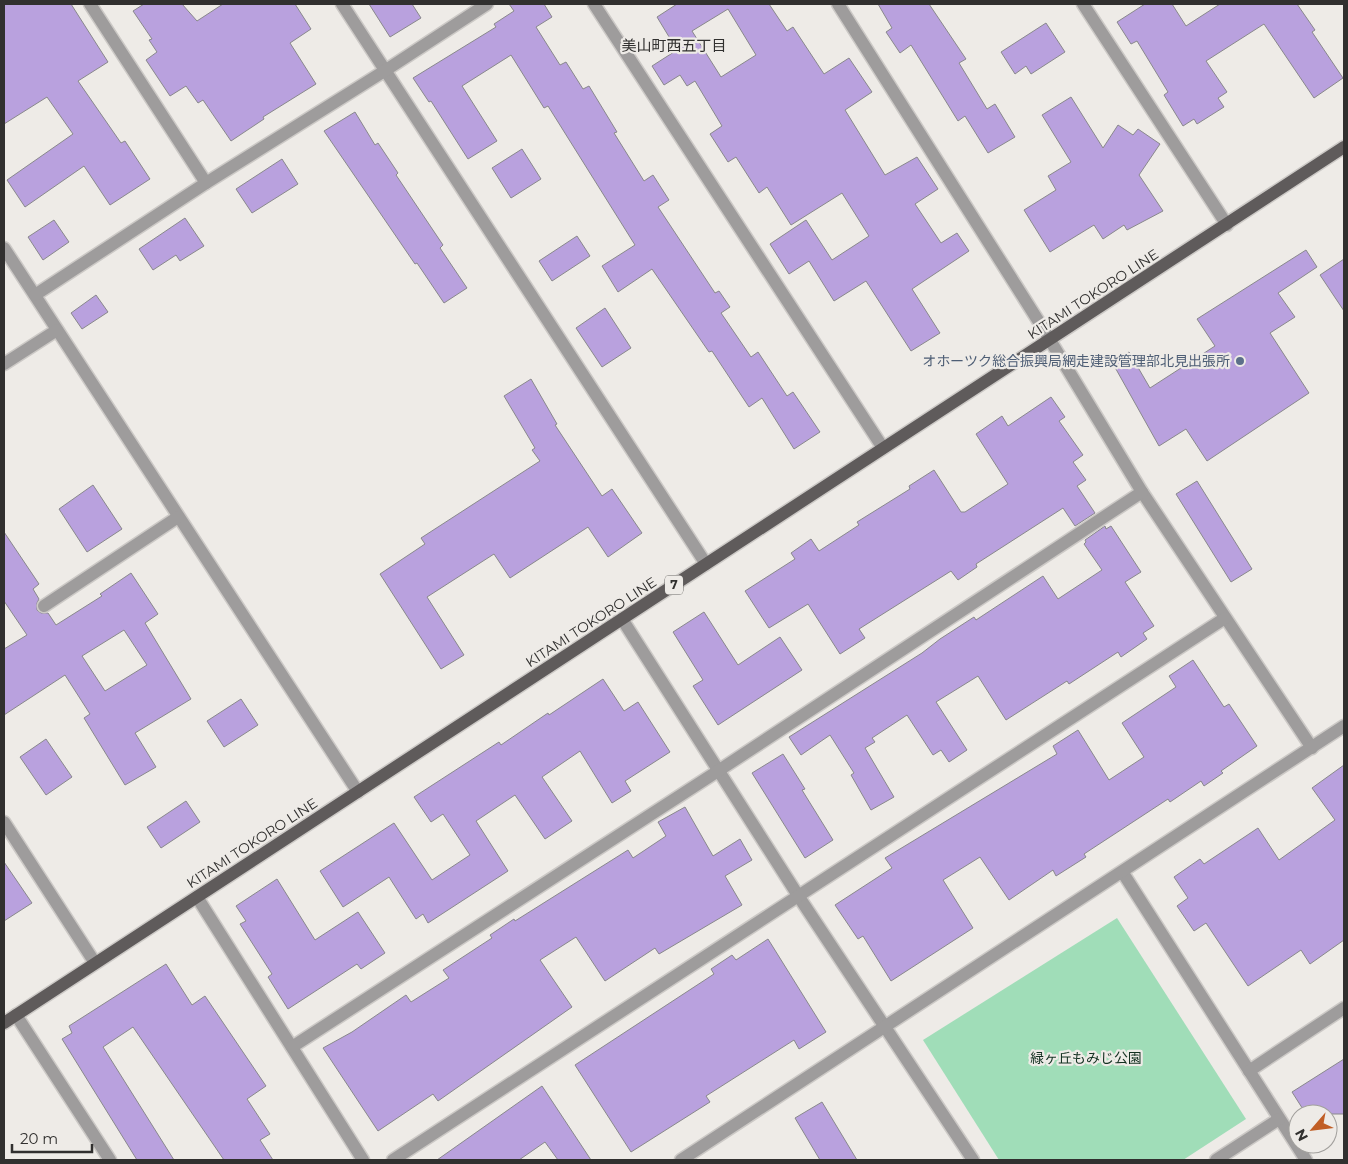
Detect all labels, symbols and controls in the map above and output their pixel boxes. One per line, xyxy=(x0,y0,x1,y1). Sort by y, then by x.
district label: 美山町西五丁目 xyxy=(621,36,727,55)
street label: KITAMI TOKORO LINE xyxy=(1024,245,1162,343)
place label: オホーツク総合振興局網走建設管理部北見出張所 xyxy=(922,352,1230,370)
marker: オホーツク総合振興局網走建設管理部北見出張所 xyxy=(1234,355,1246,367)
street label: KITAMI TOKORO LINE xyxy=(522,573,660,671)
road number: 7 xyxy=(665,576,683,594)
street label: KITAMI TOKORO LINE xyxy=(183,794,321,892)
park label: 緑ヶ丘もみじ公園 xyxy=(1030,1049,1142,1067)
north arrow xyxy=(1288,1104,1338,1154)
scale bar xyxy=(12,1122,92,1154)
text: N xyxy=(1291,1126,1312,1144)
text: 20 m xyxy=(20,1129,58,1148)

